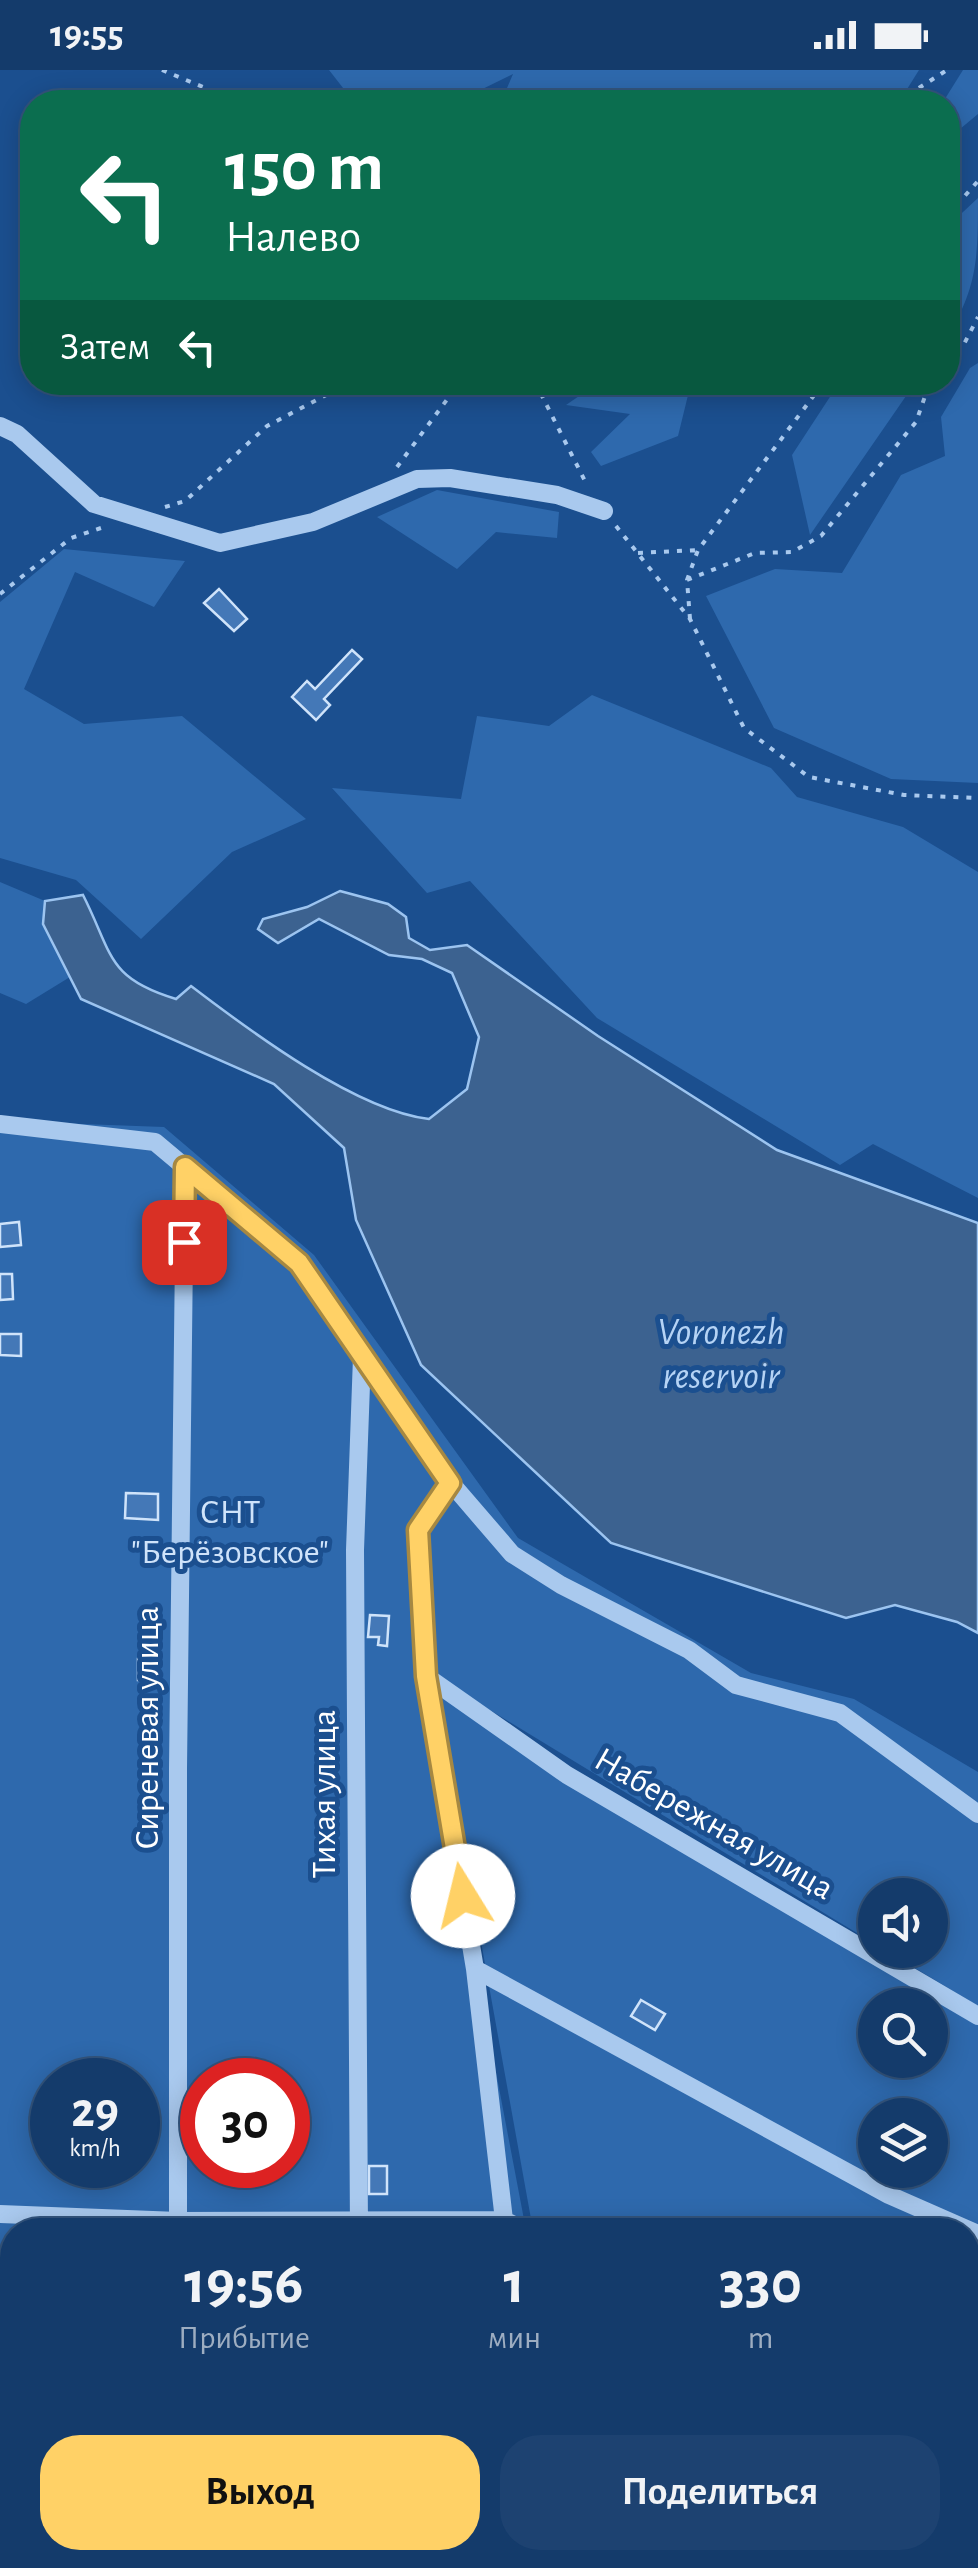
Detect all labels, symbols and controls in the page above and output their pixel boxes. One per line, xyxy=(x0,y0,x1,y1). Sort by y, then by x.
text: 19:55 xyxy=(50,16,124,54)
icon: left xyxy=(60,130,190,260)
text: 150 m xyxy=(225,133,384,203)
text: Налево xyxy=(225,215,361,260)
icon: left xyxy=(170,320,225,375)
text: Затем xyxy=(60,329,150,367)
pin xyxy=(142,1200,227,1285)
icon: arrive xyxy=(157,1215,212,1270)
water label: Voronezh reservoir xyxy=(657,1314,785,1396)
park label: СНТ "Берёзовское" xyxy=(131,1495,329,1570)
street label: Сиреневая улица xyxy=(130,1606,165,1850)
street label: Тихая улица xyxy=(307,1710,342,1878)
street label: Набережная улица xyxy=(589,1741,839,1907)
position arrow xyxy=(411,1844,515,1948)
map controls xyxy=(858,1878,948,2188)
button: sound xyxy=(858,1878,948,1968)
button: search xyxy=(858,1988,948,2078)
speed limit sign: 30 xyxy=(180,2058,310,2188)
text: 29 xyxy=(71,2086,119,2136)
button: layers xyxy=(858,2098,948,2188)
text: km/h xyxy=(69,2136,121,2161)
text: 19:56 xyxy=(184,2254,304,2314)
text: 1 xyxy=(504,2254,525,2314)
text: 330 xyxy=(719,2254,802,2314)
text: Прибытие xyxy=(178,2322,310,2354)
text: мин xyxy=(488,2322,541,2354)
text: m xyxy=(748,2322,773,2354)
button: Выход xyxy=(40,2435,480,2550)
button: Поделиться xyxy=(500,2435,940,2550)

